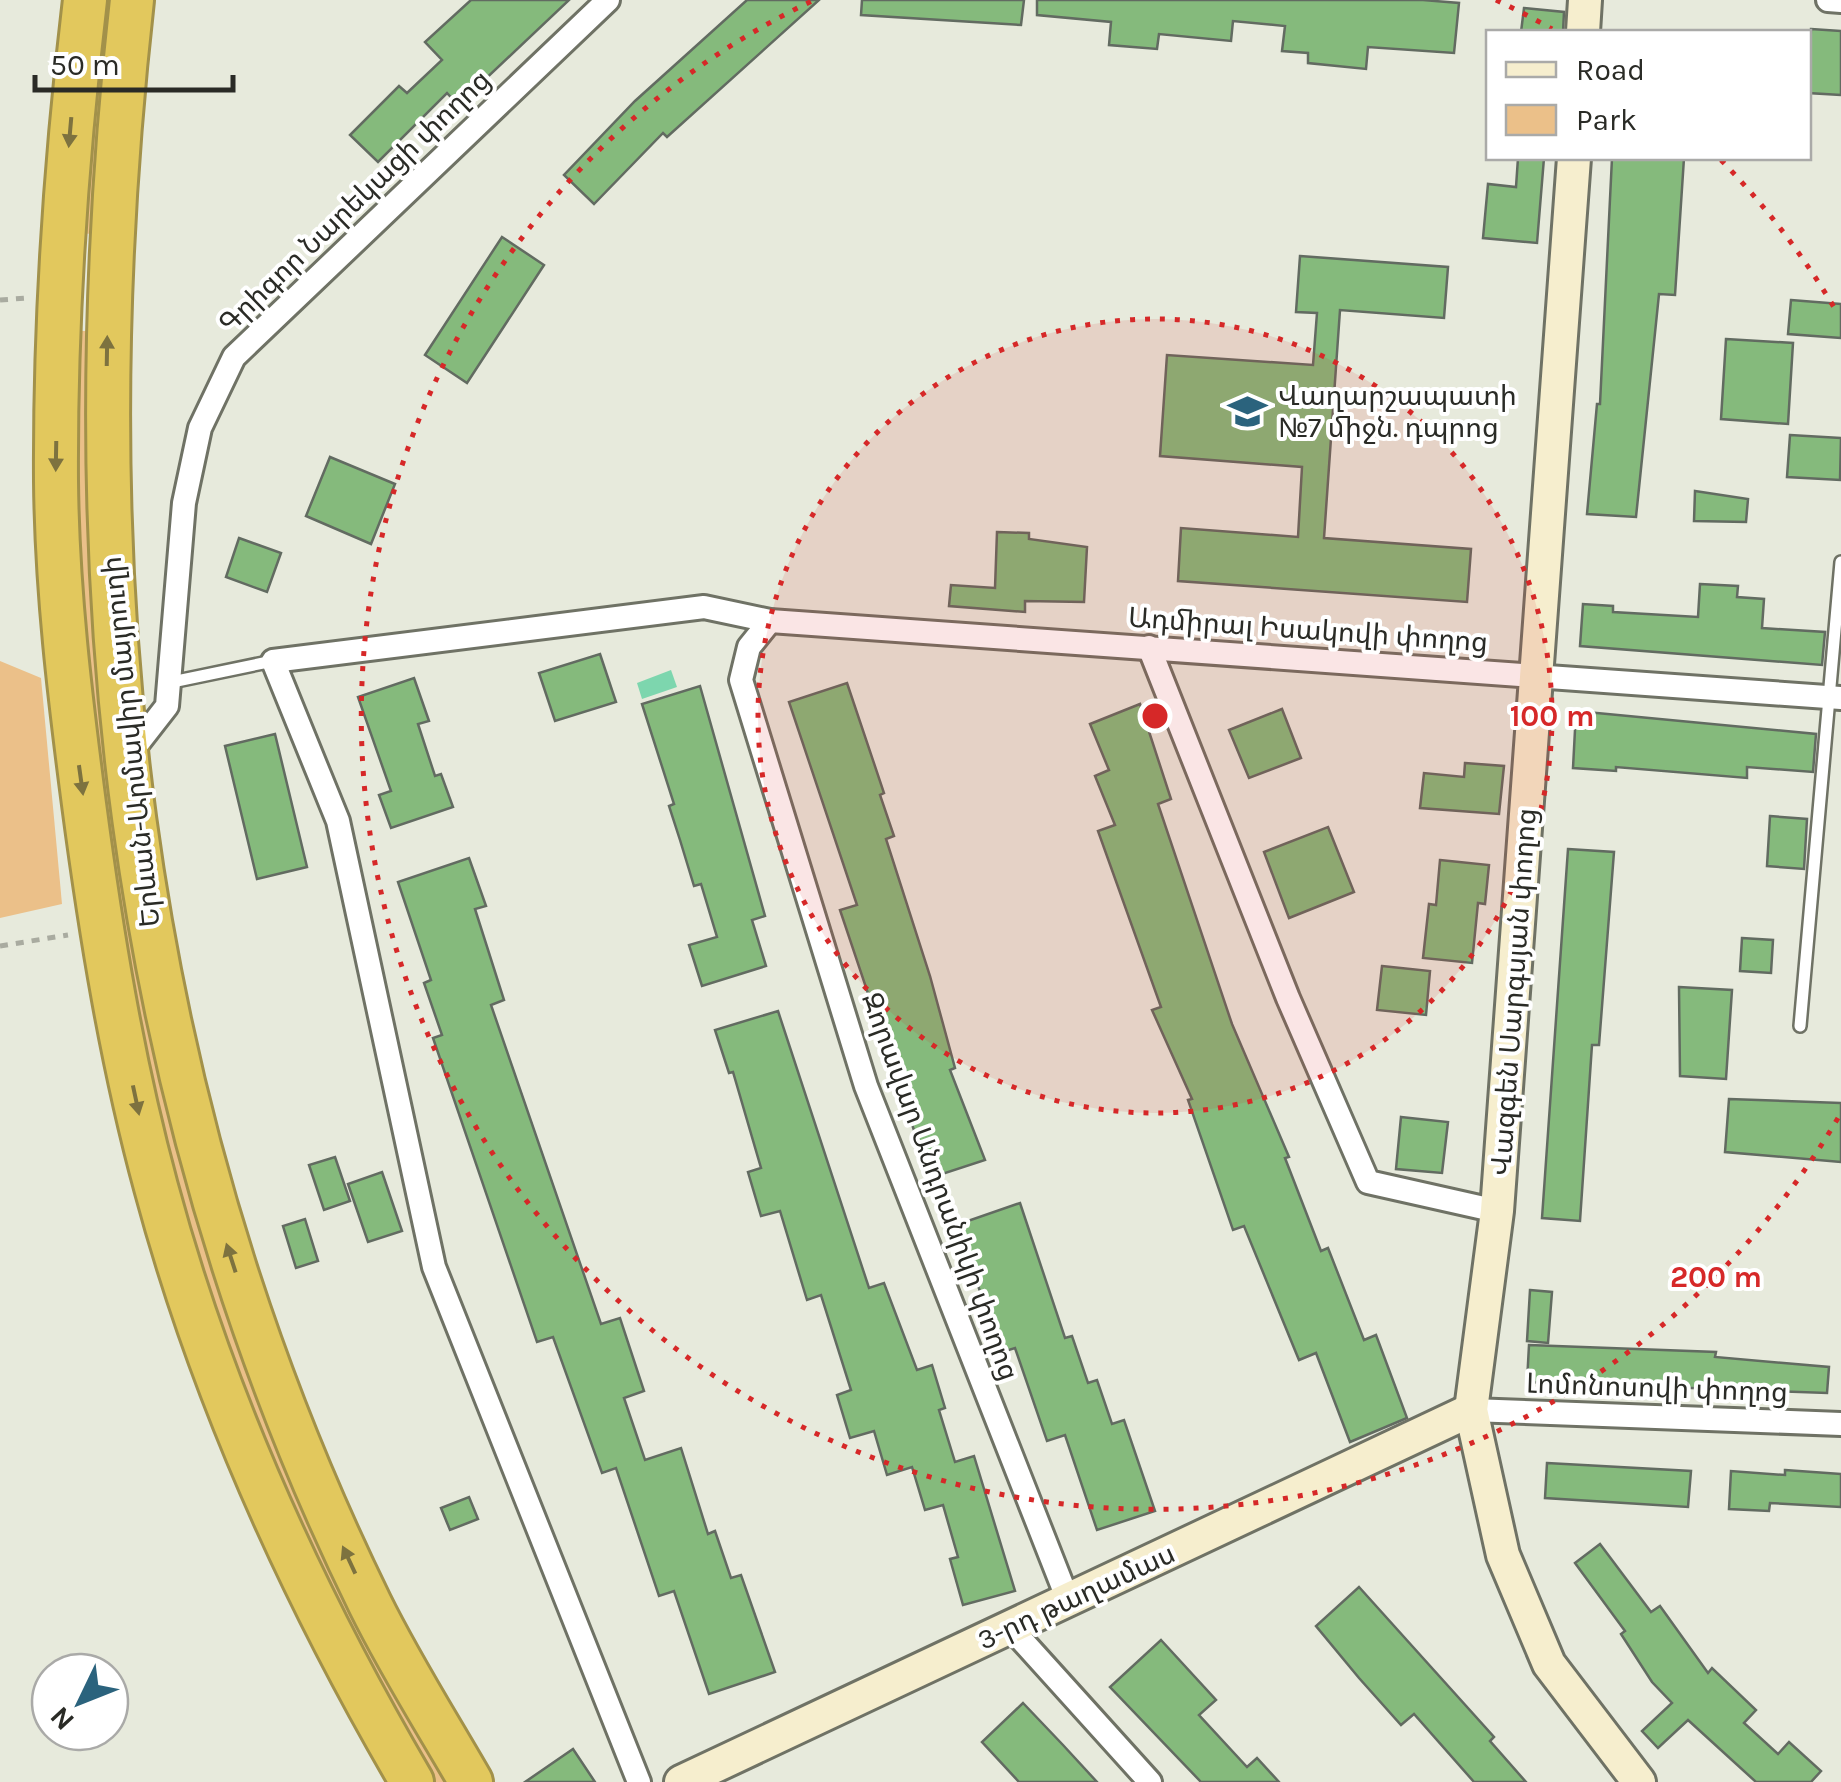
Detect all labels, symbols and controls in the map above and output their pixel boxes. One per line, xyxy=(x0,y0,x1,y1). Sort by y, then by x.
scale bar xyxy=(35,30,232,92)
legend xyxy=(1486,30,1811,160)
text: 50 m xyxy=(50,47,120,83)
text: Road xyxy=(1576,52,1645,88)
street label: Գրիգոր Նարեկացի փողոց xyxy=(212,63,497,340)
text: Park xyxy=(1576,102,1637,138)
one-way arrow xyxy=(62,116,78,148)
one-way arrow xyxy=(99,334,115,366)
place label: Վաղարշապատի №7 միջն. դպրոց xyxy=(1278,379,1517,444)
school or university icon: Վաղարշապատի №7 միջն. դպրոց xyxy=(1227,390,1269,432)
one-way arrow xyxy=(48,441,64,473)
street label: Երևան-Արմավիր մայրուղի xyxy=(95,555,166,929)
street label: Ադմիրալ Իսակովի փողոց xyxy=(1127,600,1489,659)
centre of rings xyxy=(1137,698,1173,734)
text: 100 m xyxy=(1510,698,1594,734)
one-way arrow xyxy=(73,765,89,796)
street label: Վազգեն Սարգսյան փողոց xyxy=(1484,807,1543,1177)
street label: Զորավար Անդրանիկի փողոց xyxy=(855,988,1026,1385)
one-way arrow xyxy=(129,1085,144,1116)
one-way arrow xyxy=(222,1243,237,1273)
text: 200 m xyxy=(1670,1259,1762,1295)
street label: Լոմոնոսովի փողոց xyxy=(1526,1366,1788,1409)
street label: 3-րդ թաղամաս xyxy=(972,1536,1180,1657)
one-way arrow xyxy=(341,1545,358,1574)
north arrow xyxy=(30,1652,130,1752)
text: N xyxy=(43,1700,81,1737)

